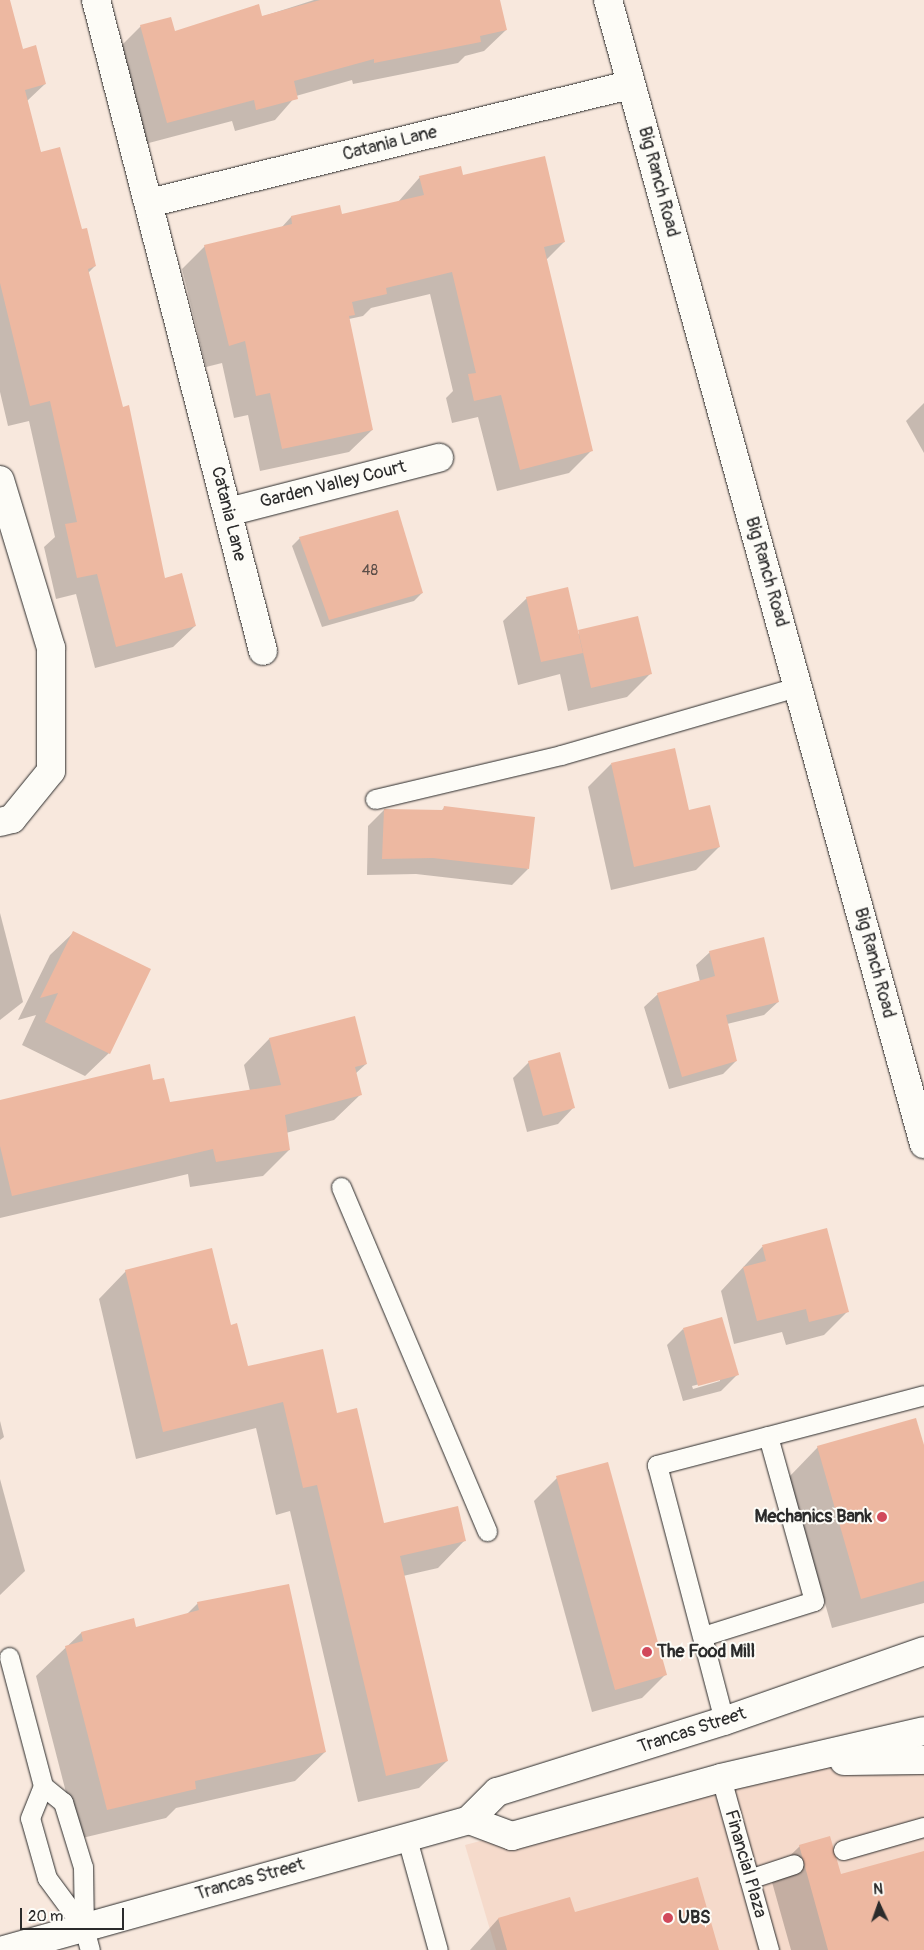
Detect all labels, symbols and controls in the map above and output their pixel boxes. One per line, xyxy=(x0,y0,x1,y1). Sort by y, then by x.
street label: Catania Lane xyxy=(340,122,440,166)
street label: Big Ranch Road xyxy=(633,124,683,240)
street label: Garden Valley Court xyxy=(258,456,408,514)
street label: Catania Lane xyxy=(206,464,250,564)
street label: Big Ranch Road xyxy=(740,514,792,630)
house number: 48 xyxy=(362,562,378,580)
street label: Big Ranch Road xyxy=(849,905,899,1021)
place label: Mechanics Bank xyxy=(755,1506,872,1528)
marker: Mechanics Bank xyxy=(876,1511,888,1523)
place label: The Food Mill xyxy=(657,1641,755,1663)
marker: The Food Mill xyxy=(641,1646,653,1658)
street label: Trancas Street xyxy=(635,1703,749,1759)
street label: Financial Plaza xyxy=(719,1808,771,1920)
street label: Trancas Street xyxy=(193,1854,307,1906)
north arrow xyxy=(854,1880,904,1930)
text: N xyxy=(873,1881,883,1898)
scale bar xyxy=(22,1898,126,1930)
text: 20 m xyxy=(28,1907,63,1926)
place label: UBS xyxy=(678,1907,711,1929)
marker: UBS xyxy=(662,1912,674,1924)

